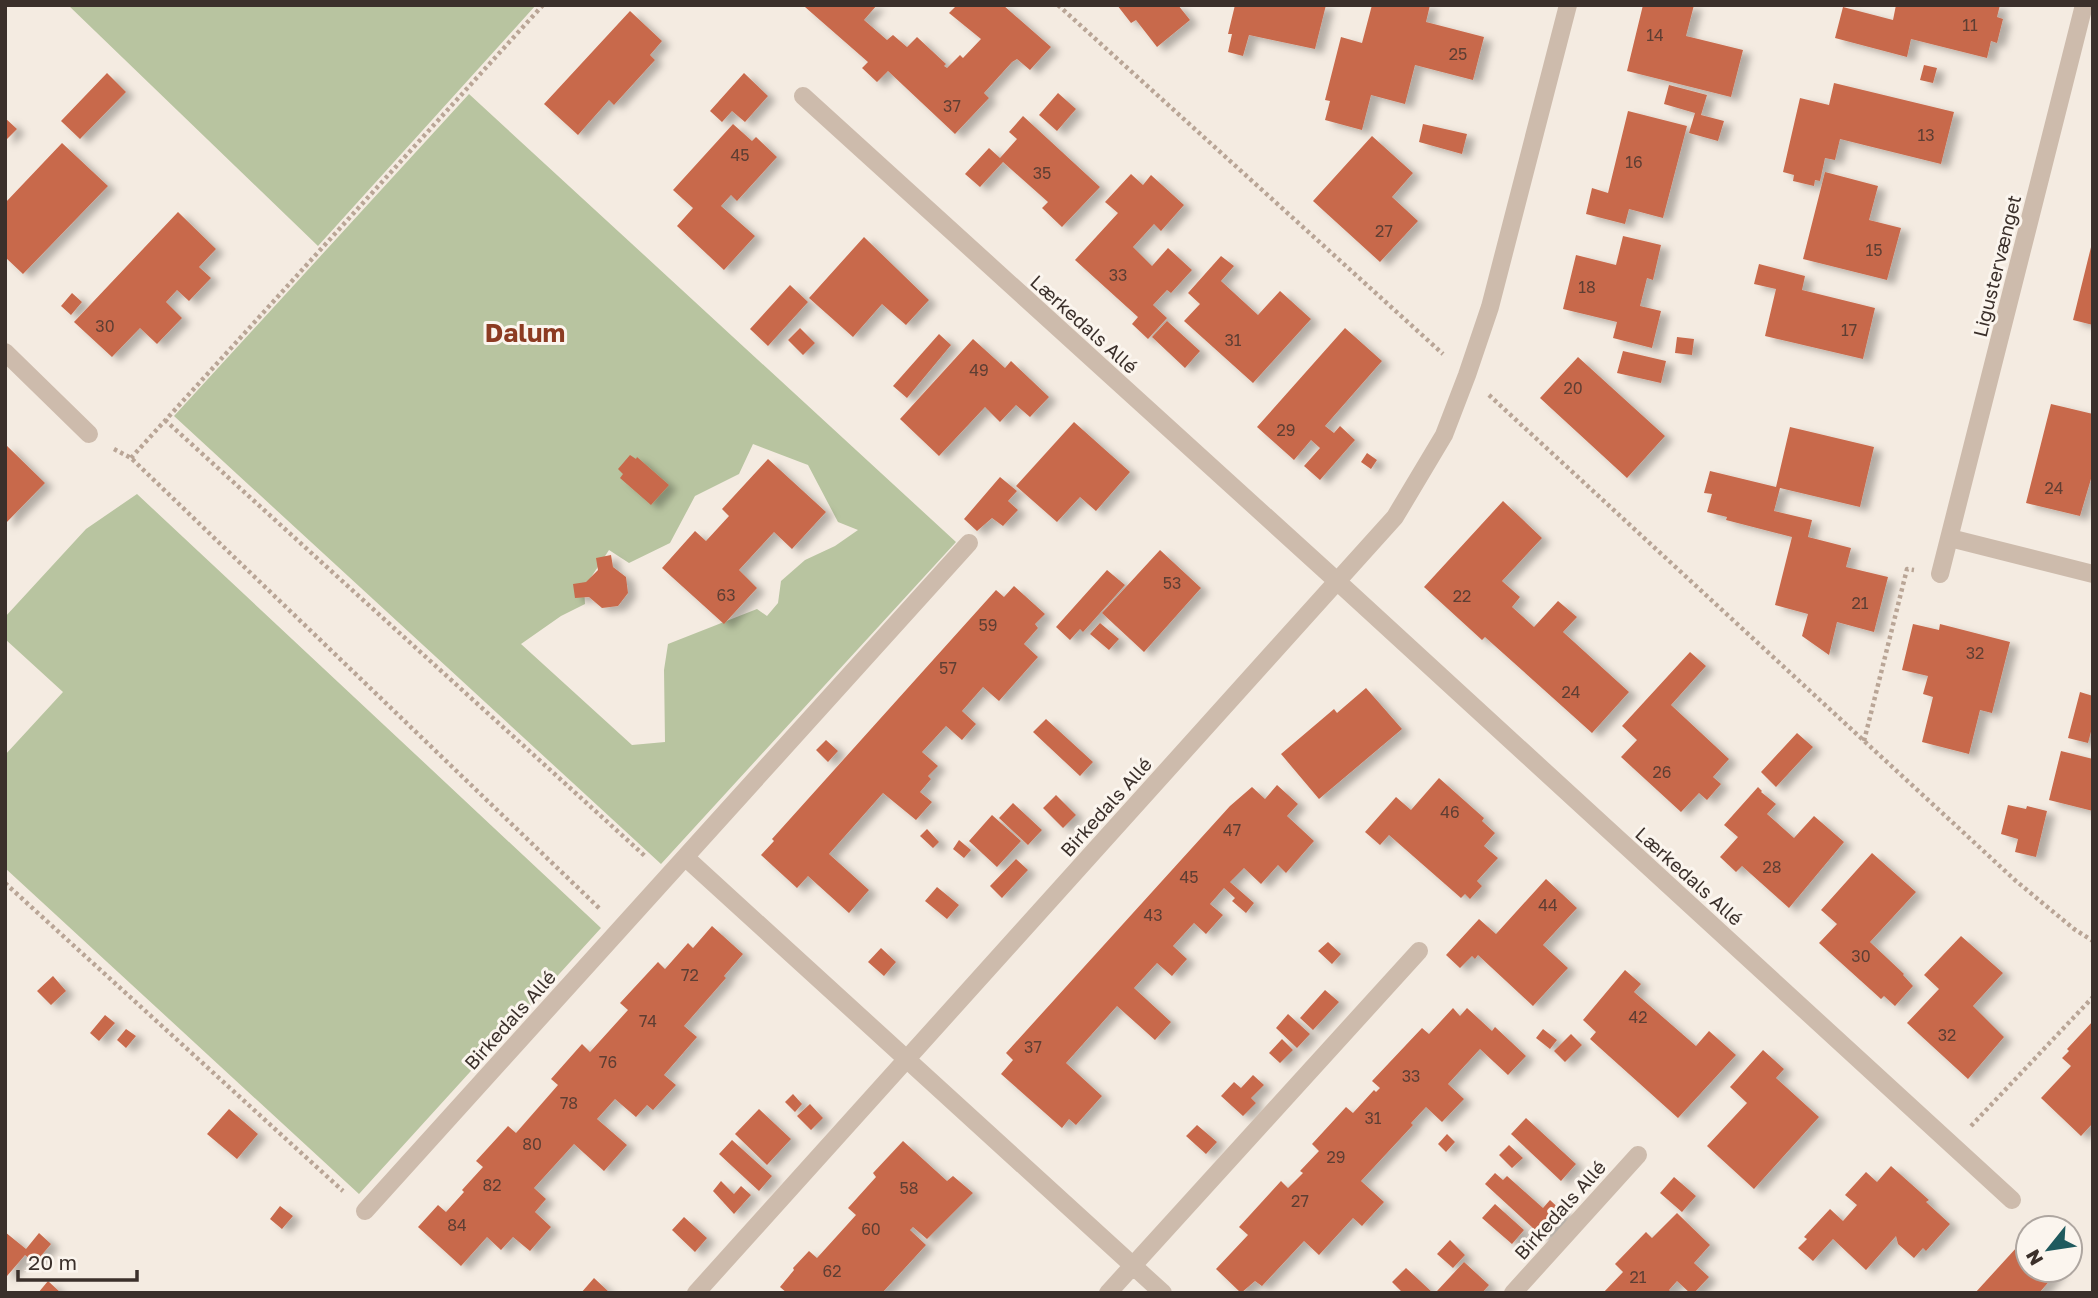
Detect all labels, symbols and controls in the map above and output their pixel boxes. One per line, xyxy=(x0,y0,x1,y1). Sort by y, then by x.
house number: 11 xyxy=(1962,15,1978,35)
house number: 14 xyxy=(1646,25,1664,45)
house number: 25 xyxy=(1449,44,1467,64)
house number: 37 xyxy=(943,96,961,116)
house number: 13 xyxy=(1917,125,1935,145)
house number: 45 xyxy=(730,145,750,165)
house number: 16 xyxy=(1625,152,1643,172)
house number: 35 xyxy=(1033,163,1051,183)
street label: Ligustervænget xyxy=(1968,192,2025,339)
house number: 27 xyxy=(1375,221,1393,241)
house number: 15 xyxy=(1865,240,1883,260)
house number: 33 xyxy=(1109,265,1127,285)
street label: Lærkedals Allé xyxy=(1026,270,1143,378)
house number: 18 xyxy=(1578,277,1596,297)
house number: 30 xyxy=(95,316,115,336)
district label: Dalum xyxy=(485,317,565,348)
house number: 17 xyxy=(1841,320,1857,340)
house number: 31 xyxy=(1224,330,1242,350)
house number: 49 xyxy=(969,360,989,380)
house number: 20 xyxy=(1563,378,1583,398)
house number: 29 xyxy=(1277,420,1295,440)
house number: 24 xyxy=(2044,478,2064,498)
house number: 53 xyxy=(1163,573,1181,593)
house number: 63 xyxy=(716,585,736,605)
house number: 22 xyxy=(1453,586,1471,606)
house number: 21 xyxy=(1851,593,1869,613)
house number: 59 xyxy=(979,615,997,635)
house number: 32 xyxy=(1966,643,1984,663)
house number: 57 xyxy=(939,658,957,678)
house number: 24 xyxy=(1561,682,1581,702)
street label: Birkedals Allé xyxy=(1055,752,1156,861)
house number: 26 xyxy=(1653,762,1671,782)
house number: 46 xyxy=(1440,802,1460,822)
house number: 47 xyxy=(1223,820,1241,840)
street label: Lærkedals Allé xyxy=(1631,822,1748,930)
house number: 28 xyxy=(1762,857,1782,877)
house number: 45 xyxy=(1179,867,1199,887)
house number: 44 xyxy=(1538,895,1558,915)
house number: 43 xyxy=(1143,905,1163,925)
house number: 30 xyxy=(1851,946,1871,966)
street label: Birkedals Allé xyxy=(459,965,560,1074)
house number: 72 xyxy=(681,965,699,985)
house number: 42 xyxy=(1628,1007,1648,1027)
house number: 74 xyxy=(639,1011,657,1031)
house number: 32 xyxy=(1938,1025,1956,1045)
house number: 37 xyxy=(1024,1037,1042,1057)
house number: 76 xyxy=(599,1052,617,1072)
house number: 33 xyxy=(1402,1066,1420,1086)
house number: 78 xyxy=(560,1093,578,1113)
house number: 31 xyxy=(1364,1108,1382,1128)
house number: 80 xyxy=(522,1134,542,1154)
house number: 29 xyxy=(1327,1147,1345,1167)
street label: Birkedals Allé xyxy=(1509,1155,1610,1264)
house number: 82 xyxy=(482,1175,502,1195)
house number: 58 xyxy=(899,1178,919,1198)
house number: 27 xyxy=(1291,1191,1309,1211)
north arrow xyxy=(2014,1214,2084,1284)
house number: 84 xyxy=(447,1215,467,1235)
house number: 60 xyxy=(861,1219,881,1239)
scale bar xyxy=(18,1238,136,1282)
text: N xyxy=(2020,1246,2047,1270)
text: 20 m xyxy=(28,1249,77,1275)
house number: 62 xyxy=(823,1261,841,1281)
house number: 21 xyxy=(1629,1267,1647,1287)

